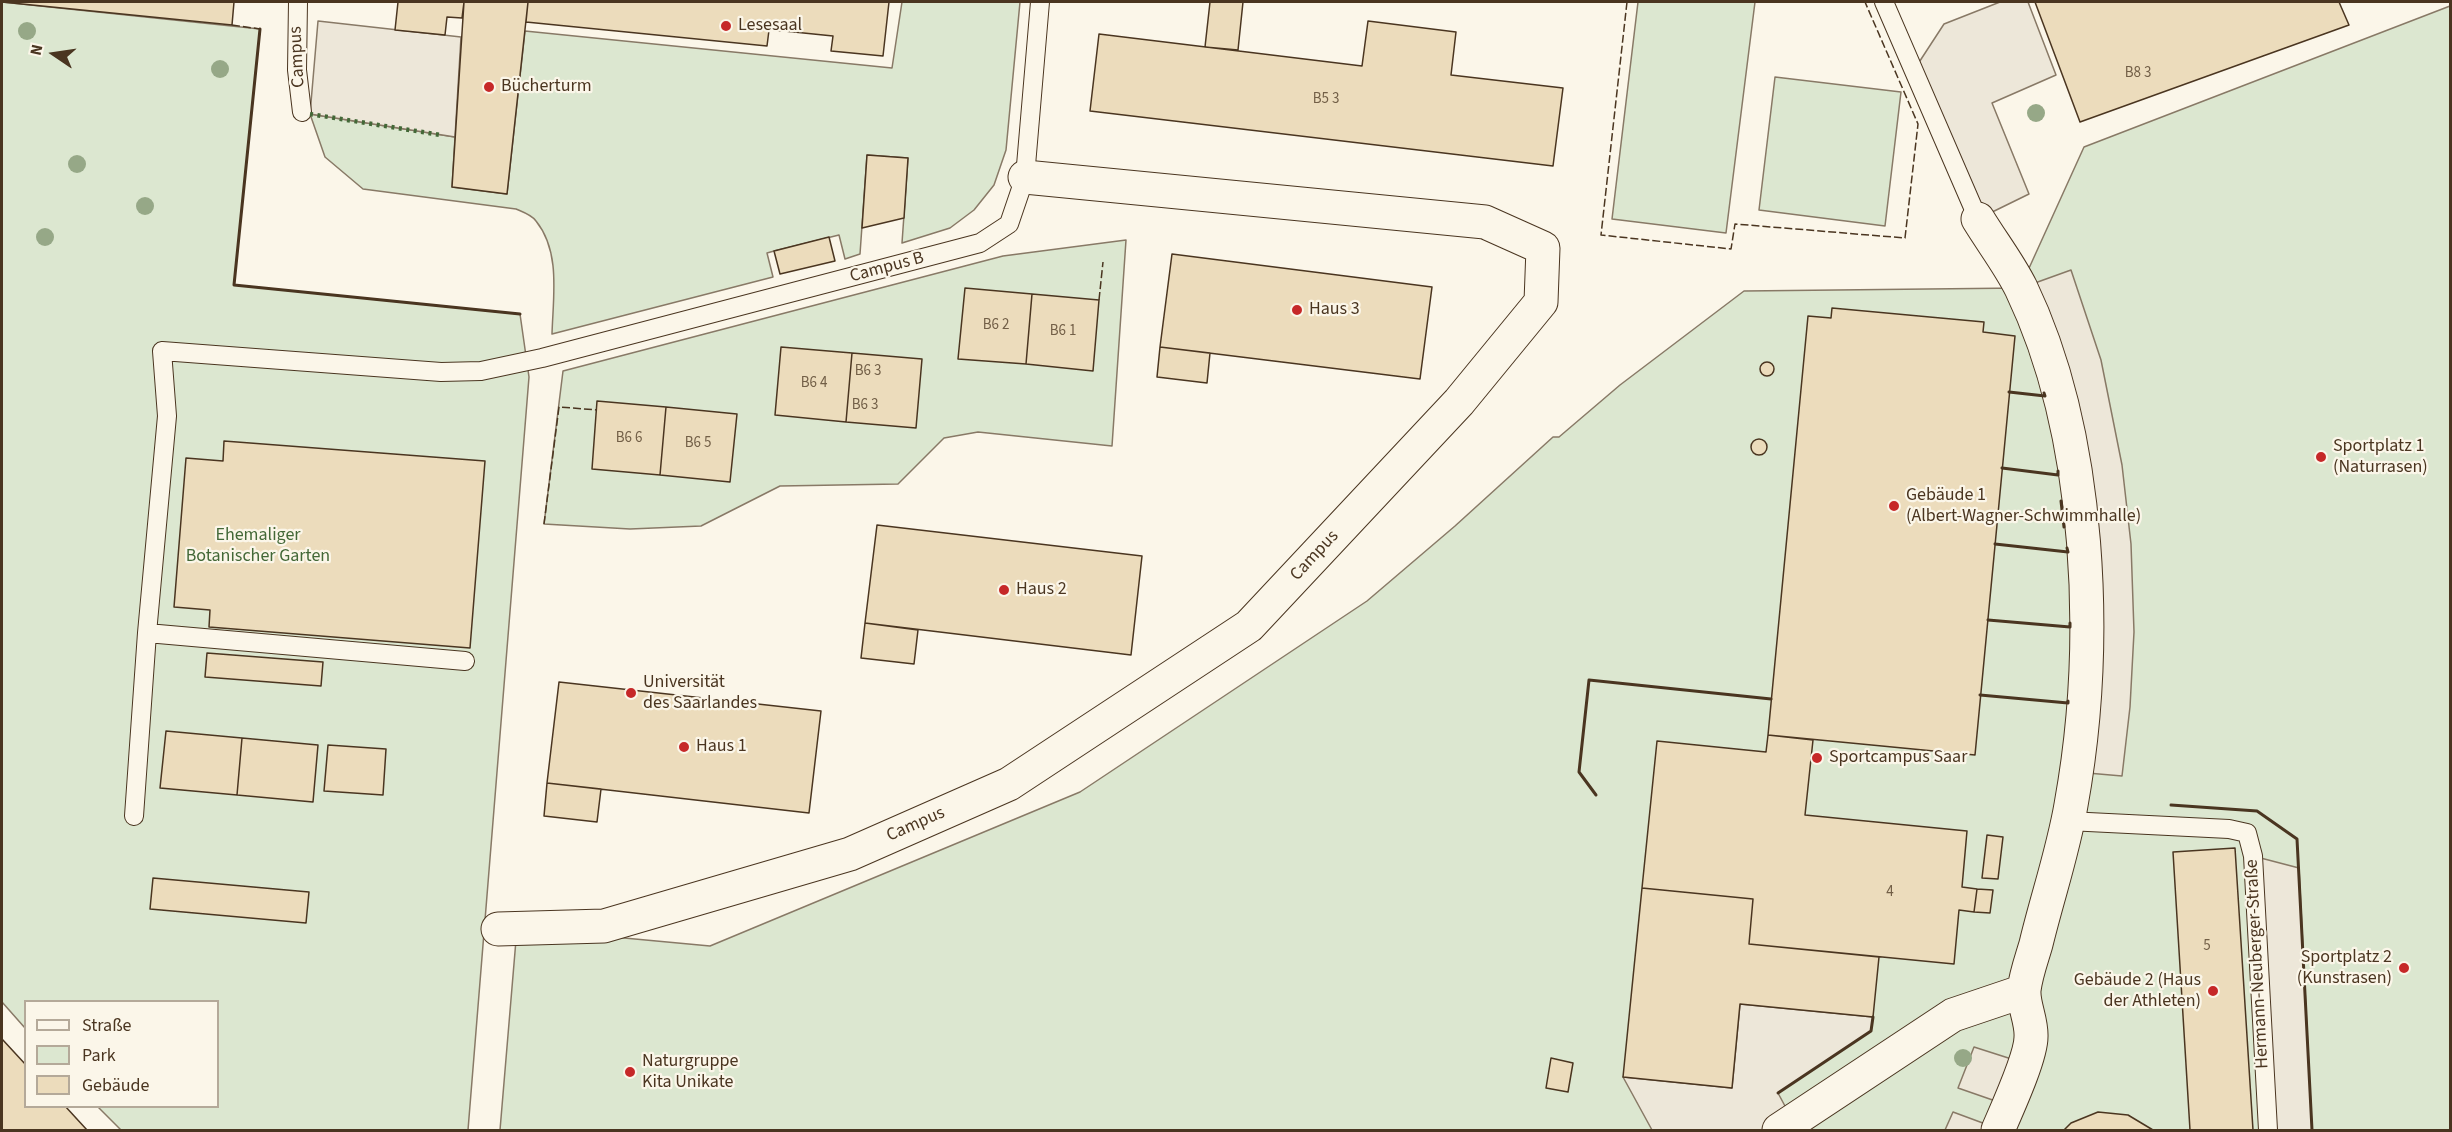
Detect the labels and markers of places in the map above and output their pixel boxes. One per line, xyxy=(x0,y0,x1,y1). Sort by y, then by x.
place label: Lesesaal xyxy=(738,15,802,37)
marker: Lesesaal xyxy=(719,19,733,33)
place label: Bücherturm xyxy=(501,76,592,98)
marker: Bücherturm xyxy=(482,80,496,94)
place label: Haus 3 xyxy=(1309,299,1360,321)
marker: Haus 3 xyxy=(1290,303,1304,317)
place label: Sportplatz 1 (Naturrasen) xyxy=(2333,436,2428,478)
marker: Sportplatz 1 (Naturrasen) xyxy=(2314,450,2328,464)
place label: Gebäude 1 (Albert-Wagner-Schwimmhalle) xyxy=(1906,485,2141,528)
marker: Gebäude 1 (Albert-Wagner-Schwimmhalle) xyxy=(1887,499,1901,513)
place label: Haus 2 xyxy=(1016,579,1067,601)
marker: Haus 2 xyxy=(997,583,1011,597)
place label: Universität des Saarlandes xyxy=(643,672,757,714)
marker: Universität des Saarlandes xyxy=(624,686,638,700)
place label: Haus 1 xyxy=(696,736,747,758)
marker: Haus 1 xyxy=(677,740,691,754)
place label: Sportcampus Saar xyxy=(1829,747,1967,769)
marker: Sportcampus Saar xyxy=(1810,751,1824,765)
place label: Sportplatz 2 (Kunstrasen) xyxy=(2297,947,2392,990)
marker: Sportplatz 2 (Kunstrasen) xyxy=(2397,961,2411,975)
place label: Gebäude 2 (Haus der Athleten) xyxy=(2074,970,2201,1012)
marker: Gebäude 2 (Haus der Athleten) xyxy=(2206,984,2220,998)
place label: Naturgruppe Kita Unikate xyxy=(642,1051,738,1094)
marker: Naturgruppe Kita Unikate xyxy=(623,1065,637,1079)

